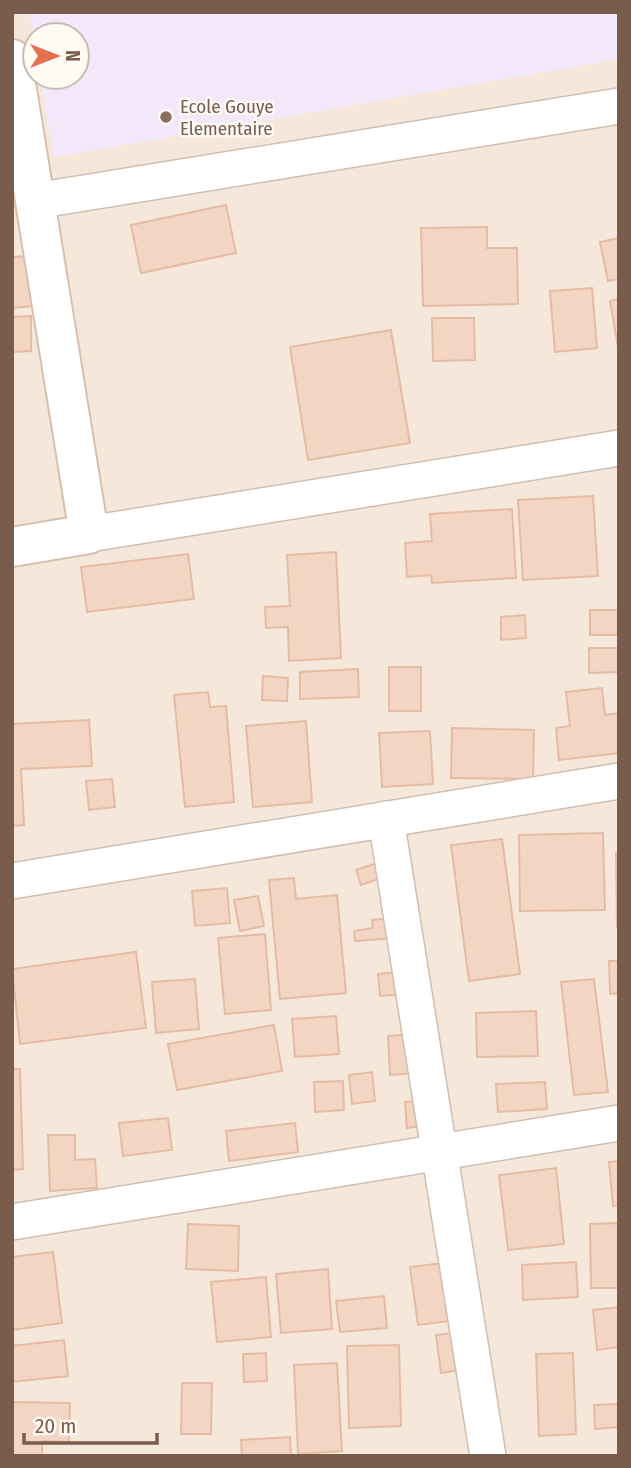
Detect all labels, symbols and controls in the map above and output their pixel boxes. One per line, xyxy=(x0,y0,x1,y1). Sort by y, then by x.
north arrow xyxy=(21,21,91,91)
text: N xyxy=(61,50,84,62)
place label: Ecole Gouye Elementaire xyxy=(180,95,274,140)
marker: Ecole Gouye Elementaire xyxy=(158,109,174,125)
scale bar xyxy=(24,1402,158,1446)
text: 20 m xyxy=(35,1413,76,1439)

